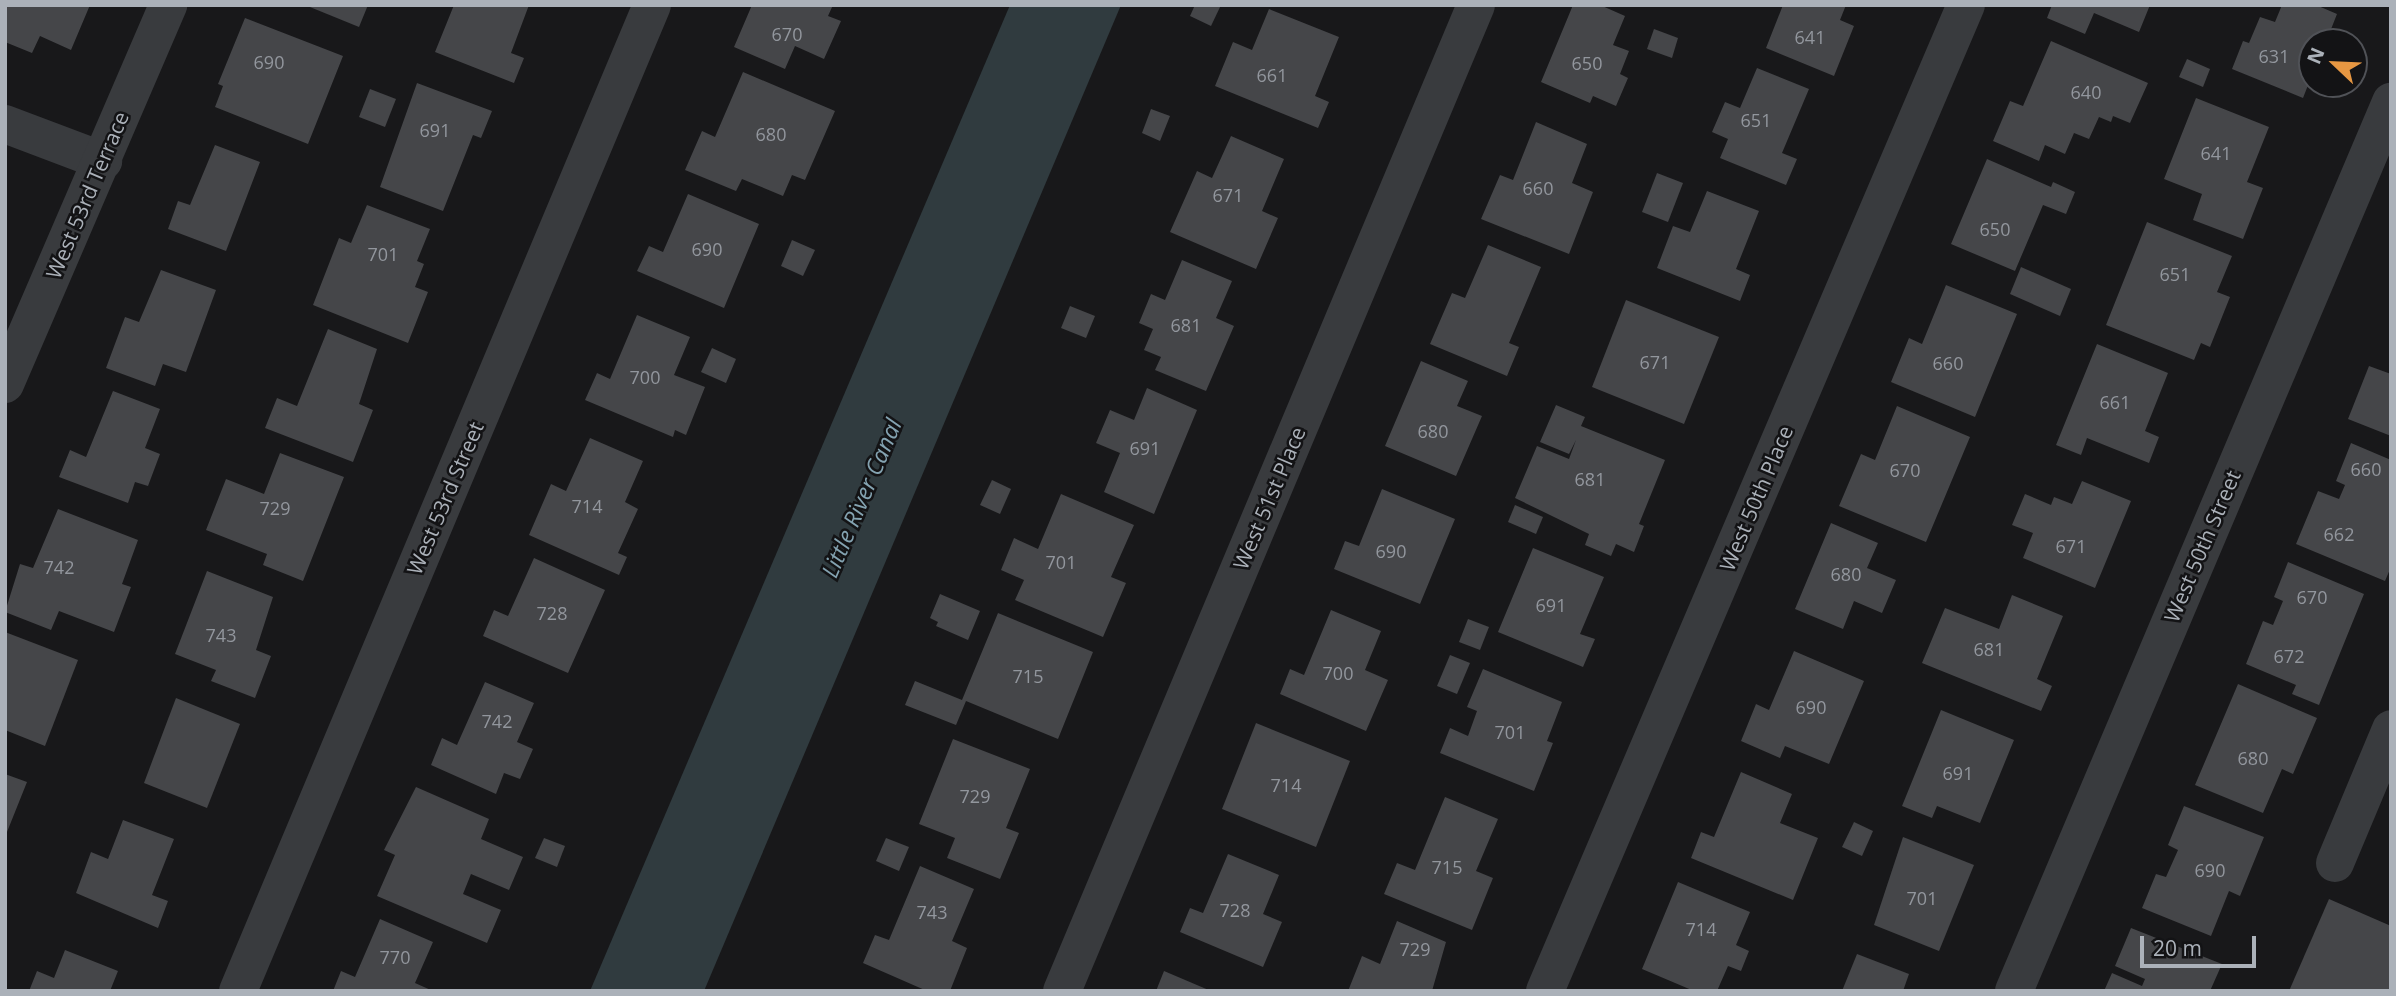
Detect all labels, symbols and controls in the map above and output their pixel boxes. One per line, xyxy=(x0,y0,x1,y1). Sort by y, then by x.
house number: 670 xyxy=(772,23,802,45)
house number: 641 xyxy=(1795,26,1825,48)
north arrow xyxy=(2298,28,2368,98)
text: N xyxy=(2301,43,2330,68)
house number: 631 xyxy=(2259,45,2289,67)
house number: 690 xyxy=(254,51,284,73)
house number: 650 xyxy=(1572,52,1602,74)
house number: 661 xyxy=(1257,64,1287,86)
house number: 640 xyxy=(2071,81,2101,103)
street label: West 53rd Terrace xyxy=(40,108,134,282)
house number: 651 xyxy=(1741,109,1771,131)
house number: 691 xyxy=(420,119,450,141)
house number: 680 xyxy=(756,123,786,145)
house number: 641 xyxy=(2201,142,2231,164)
house number: 660 xyxy=(1523,177,1553,199)
house number: 671 xyxy=(1213,184,1243,206)
house number: 650 xyxy=(1980,218,2010,240)
house number: 690 xyxy=(692,238,722,260)
house number: 701 xyxy=(368,243,398,265)
house number: 651 xyxy=(2160,263,2190,285)
house number: 681 xyxy=(1171,314,1201,336)
house number: 671 xyxy=(1640,351,1670,373)
house number: 660 xyxy=(1933,352,1963,374)
house number: 700 xyxy=(630,366,660,388)
house number: 661 xyxy=(2100,391,2130,413)
water label: Little River Canal xyxy=(815,414,907,582)
street label: West 53rd Street xyxy=(401,418,489,578)
house number: 680 xyxy=(1418,420,1448,442)
street label: West 50th Place xyxy=(1714,422,1798,574)
street label: West 51st Place xyxy=(1228,423,1310,573)
house number: 691 xyxy=(1130,437,1160,459)
house number: 660 xyxy=(2351,458,2381,480)
house number: 670 xyxy=(1890,459,1920,481)
street label: West 50th Street xyxy=(2159,466,2245,626)
house number: 681 xyxy=(1575,468,1605,490)
house number: 714 xyxy=(572,495,602,517)
house number: 729 xyxy=(260,497,290,519)
house number: 662 xyxy=(2324,523,2354,545)
house number: 671 xyxy=(2056,535,2086,557)
house number: 690 xyxy=(1376,540,1406,562)
house number: 701 xyxy=(1046,551,1076,573)
house number: 742 xyxy=(44,556,74,578)
house number: 680 xyxy=(1831,563,1861,585)
house number: 670 xyxy=(2297,586,2327,608)
house number: 691 xyxy=(1536,594,1566,616)
house number: 728 xyxy=(537,602,567,624)
house number: 743 xyxy=(206,624,236,646)
house number: 681 xyxy=(1974,638,2004,660)
house number: 672 xyxy=(2274,645,2304,667)
house number: 700 xyxy=(1323,662,1353,684)
house number: 715 xyxy=(1013,665,1043,687)
house number: 690 xyxy=(1796,696,1826,718)
house number: 742 xyxy=(482,710,512,732)
house number: 701 xyxy=(1495,721,1525,743)
house number: 680 xyxy=(2238,747,2268,769)
house number: 691 xyxy=(1943,762,1973,784)
house number: 714 xyxy=(1271,774,1301,796)
house number: 729 xyxy=(960,785,990,807)
house number: 715 xyxy=(1432,856,1462,878)
house number: 690 xyxy=(2195,859,2225,881)
house number: 701 xyxy=(1907,887,1937,909)
house number: 728 xyxy=(1220,899,1250,921)
house number: 743 xyxy=(917,901,947,923)
house number: 714 xyxy=(1686,918,1716,940)
scale bar xyxy=(2144,922,2260,966)
text: 20 m xyxy=(2153,934,2202,962)
house number: 729 xyxy=(1400,938,1430,960)
house number: 770 xyxy=(380,946,410,968)

